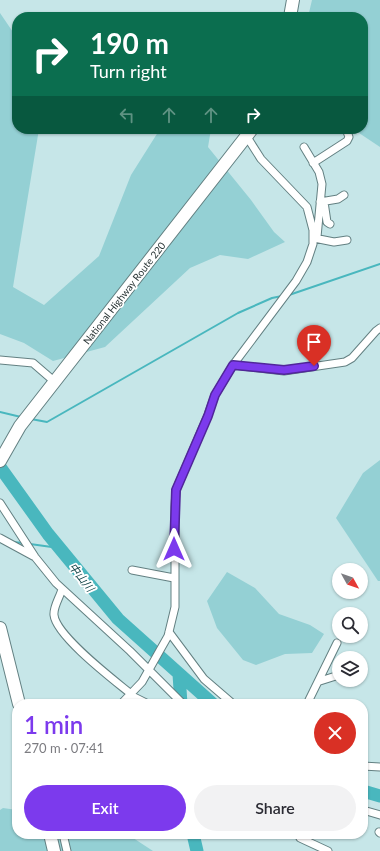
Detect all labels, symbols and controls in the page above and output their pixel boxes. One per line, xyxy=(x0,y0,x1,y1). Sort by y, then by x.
text: 190 m xyxy=(90,26,169,60)
icon: right xyxy=(24,28,76,80)
text: Turn right xyxy=(90,60,167,82)
icon: left xyxy=(116,104,138,126)
icon: ahead xyxy=(158,104,180,126)
icon: ahead xyxy=(200,104,222,126)
icon: right xyxy=(242,104,264,126)
street label: National Highway Route 220 xyxy=(80,239,168,347)
pin xyxy=(297,325,331,366)
icon: arrive xyxy=(303,331,325,353)
position arrow xyxy=(153,528,195,570)
water label: 中山川 xyxy=(67,560,98,595)
north arrow xyxy=(332,563,368,599)
map controls xyxy=(332,563,368,687)
button: search xyxy=(332,607,368,643)
button: layers xyxy=(332,651,368,687)
text: 1 min xyxy=(24,710,83,739)
button: close xyxy=(314,712,356,754)
text: 270 m · 07:41 xyxy=(24,740,104,756)
button: Exit xyxy=(24,785,186,831)
button: Share xyxy=(194,785,356,831)

